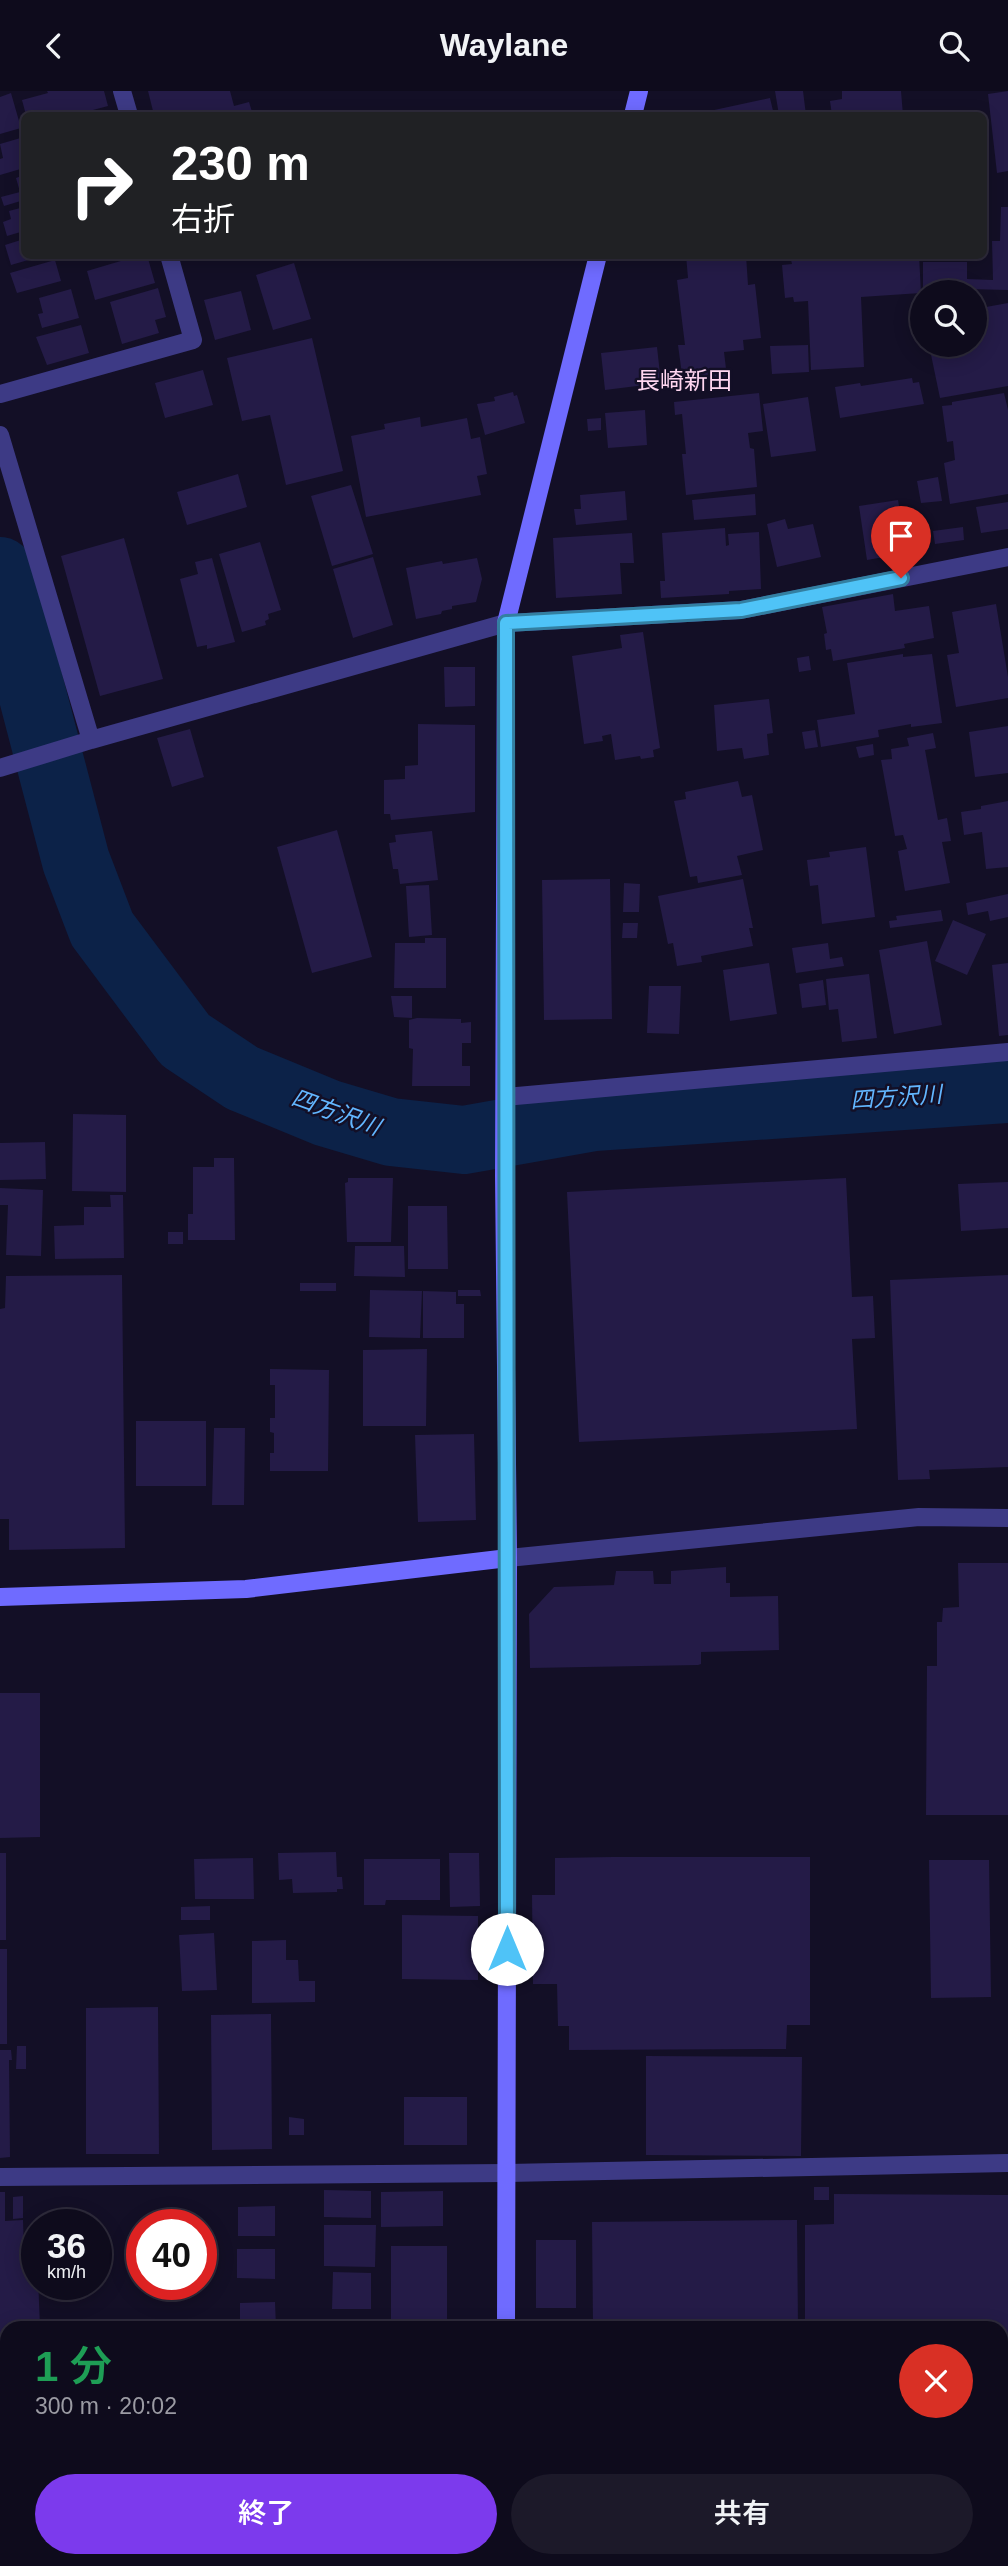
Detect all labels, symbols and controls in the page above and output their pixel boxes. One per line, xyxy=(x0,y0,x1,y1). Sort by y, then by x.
icon: back xyxy=(35,27,73,65)
text: Waylane xyxy=(440,27,568,63)
icon: search xyxy=(935,27,973,65)
text: 230 m xyxy=(171,136,310,190)
icon: right xyxy=(56,140,147,231)
text: 右折 xyxy=(171,201,235,237)
map controls xyxy=(910,280,987,357)
button: search xyxy=(910,280,987,357)
district label: 長崎新田 xyxy=(636,367,732,394)
pin xyxy=(871,506,931,578)
icon: arrive xyxy=(882,517,920,555)
water label: 四方沢川 xyxy=(849,1081,946,1113)
water label: 四方沢川 xyxy=(288,1084,386,1141)
position arrow xyxy=(470,1912,544,1986)
speed limit sign: 40 xyxy=(126,2209,217,2300)
text: 36 xyxy=(47,2226,86,2265)
text: km/h xyxy=(47,2262,86,2282)
text: 1 分 xyxy=(35,2343,112,2390)
button: close xyxy=(899,2344,973,2418)
text: 300 m · 20:02 xyxy=(35,2393,177,2419)
button: 終了 xyxy=(35,2474,497,2554)
button: 共有 xyxy=(511,2474,973,2554)

